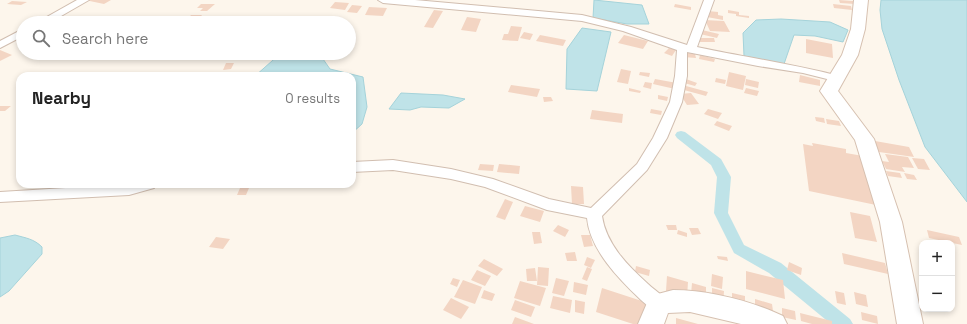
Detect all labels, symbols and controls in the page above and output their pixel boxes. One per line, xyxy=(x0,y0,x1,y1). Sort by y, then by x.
search box xyxy=(16,16,356,60)
icon: search xyxy=(30,27,52,49)
text: Search here xyxy=(62,29,148,48)
text: Nearby xyxy=(32,87,91,109)
text: 0 results xyxy=(285,90,340,107)
map controls xyxy=(919,240,955,312)
button: + xyxy=(919,240,955,276)
button: − xyxy=(919,276,955,312)

